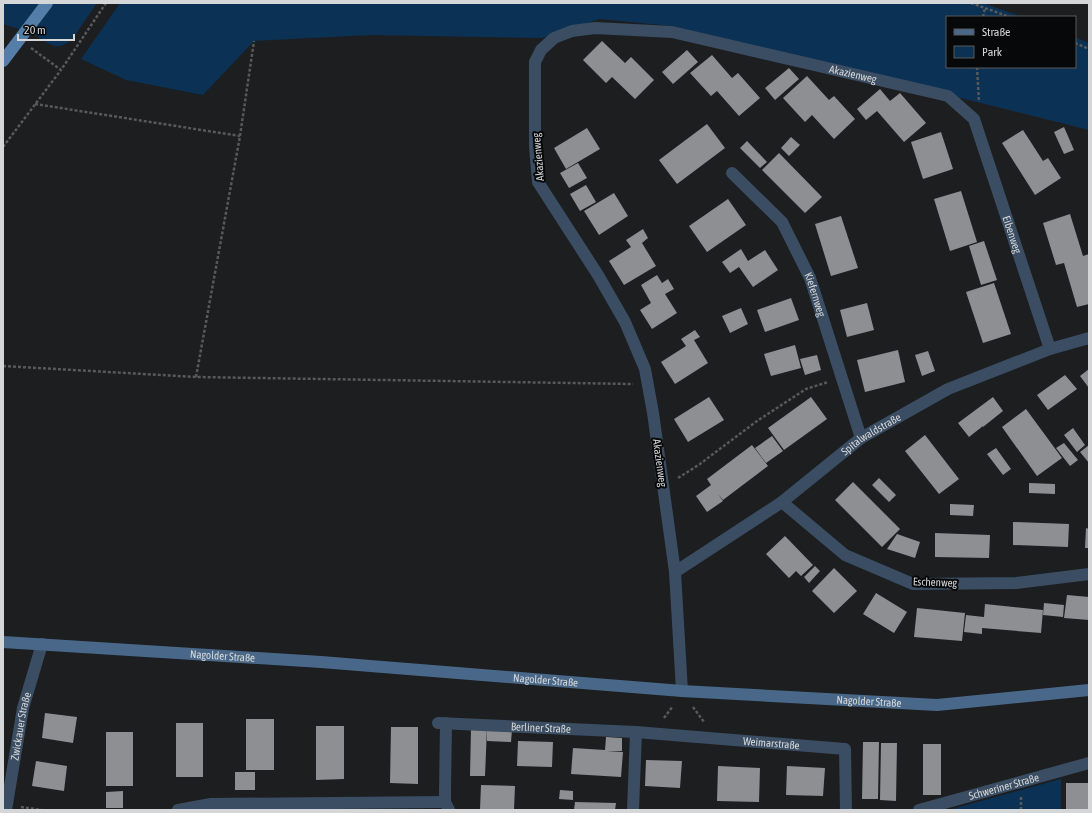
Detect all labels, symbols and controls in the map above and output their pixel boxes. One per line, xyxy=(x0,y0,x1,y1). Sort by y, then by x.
scale bar xyxy=(18,16,74,42)
legend xyxy=(946,16,1076,68)
text: 20 m xyxy=(24,23,46,37)
text: Straße xyxy=(982,25,1010,39)
text: Park xyxy=(982,45,1003,59)
street label: Akazienweg xyxy=(828,63,878,85)
street label: Akazienweg xyxy=(530,132,546,182)
street label: Eibenweg xyxy=(1000,214,1024,255)
street label: Kiefernweg xyxy=(802,270,828,318)
street label: Spitalwaldstraße xyxy=(839,411,903,458)
street label: Akazienweg xyxy=(651,438,669,488)
street label: Eschenweg xyxy=(913,575,958,589)
street label: Nagolder Straße xyxy=(190,648,255,664)
street label: Nagolder Straße xyxy=(513,671,579,689)
street label: Zwickauer Straße xyxy=(8,691,33,761)
street label: Nagolder Straße xyxy=(836,693,902,709)
street label: Berliner Straße xyxy=(511,720,571,735)
street label: Weimarstraße xyxy=(743,735,800,751)
street label: Schweriner Straße xyxy=(967,771,1040,802)

